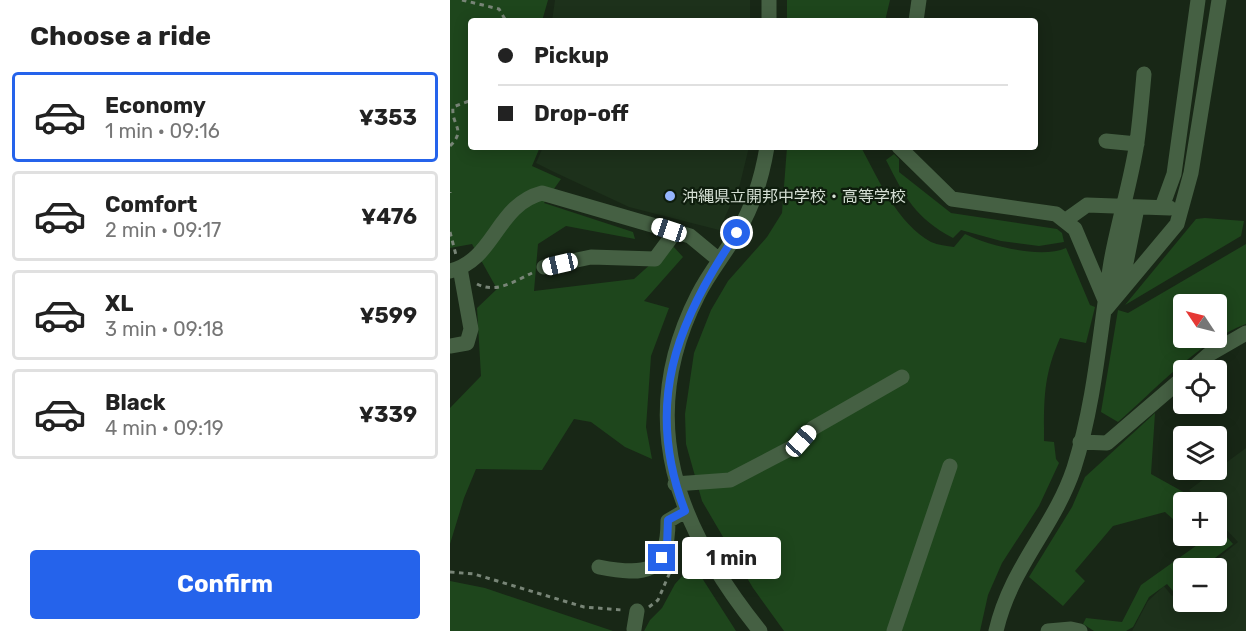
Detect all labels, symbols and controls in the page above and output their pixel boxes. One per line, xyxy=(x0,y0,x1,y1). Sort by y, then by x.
text: Choose a ride xyxy=(30,20,211,52)
text: Pickup xyxy=(534,42,609,69)
icon: car xyxy=(33,90,87,144)
text: Economy xyxy=(105,92,206,119)
text: Drop-off xyxy=(534,100,629,127)
text: ¥353 xyxy=(359,104,417,131)
text: 1 min · 09:16 xyxy=(105,119,220,143)
place label: 沖縄県立開邦中学校・高等学校 xyxy=(682,187,906,206)
icon: car xyxy=(33,189,87,243)
marker: 沖縄県立開邦中学校・高等学校 xyxy=(663,189,677,203)
text: Comfort xyxy=(105,191,197,218)
text: ¥476 xyxy=(361,203,417,230)
car xyxy=(649,216,689,244)
text: 2 min · 09:17 xyxy=(105,218,221,242)
route start xyxy=(723,219,750,246)
car xyxy=(540,251,580,277)
icon: car xyxy=(33,288,87,342)
text: XL xyxy=(105,290,133,317)
north arrow xyxy=(1173,294,1227,348)
map controls xyxy=(1173,294,1227,612)
text: ¥599 xyxy=(359,302,417,329)
text: 3 min · 09:18 xyxy=(105,317,224,341)
button: locate xyxy=(1173,360,1227,414)
icon: car xyxy=(33,387,87,441)
text: Black xyxy=(105,389,166,416)
text: ¥339 xyxy=(359,401,417,428)
text: 4 min · 09:19 xyxy=(105,416,224,440)
car xyxy=(782,422,820,460)
button: layers xyxy=(1173,426,1227,480)
button: + xyxy=(1173,492,1227,546)
callout: 1 min xyxy=(683,537,782,579)
route end xyxy=(648,544,675,571)
text: 1 min xyxy=(706,546,757,570)
button: Confirm xyxy=(30,550,420,619)
button: − xyxy=(1173,558,1227,612)

